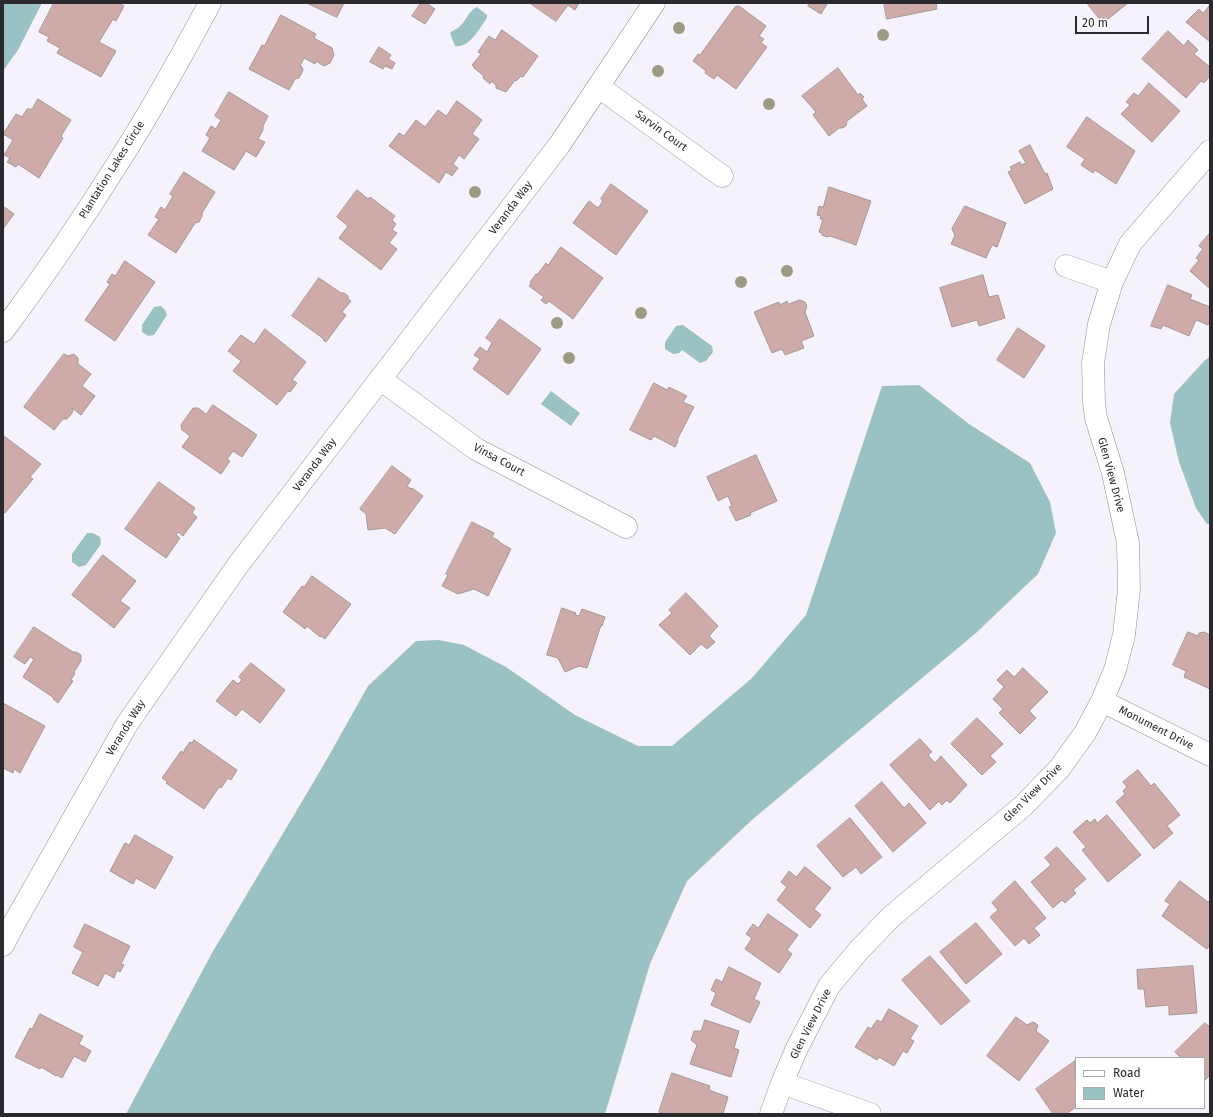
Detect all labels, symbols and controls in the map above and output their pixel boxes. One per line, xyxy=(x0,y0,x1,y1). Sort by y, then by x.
scale bar xyxy=(1077,8,1151,34)
text: 20 m xyxy=(1082,16,1108,30)
street label: Sarvin Court xyxy=(632,108,690,154)
street label: Plantation Lakes Circle xyxy=(76,119,148,221)
street label: Veranda Way xyxy=(487,179,535,237)
street label: Veranda Way xyxy=(291,436,339,494)
street label: Glen View Drive xyxy=(1095,436,1127,514)
street label: Vinsa Court xyxy=(471,441,527,479)
street label: Veranda Way xyxy=(104,698,148,758)
street label: Monument Drive xyxy=(1116,703,1196,753)
street label: Glen View Drive xyxy=(1001,761,1065,825)
street label: Glen View Drive xyxy=(788,987,834,1061)
legend xyxy=(1075,1057,1205,1109)
text: Road xyxy=(1113,1066,1141,1080)
text: Water xyxy=(1113,1086,1144,1100)

